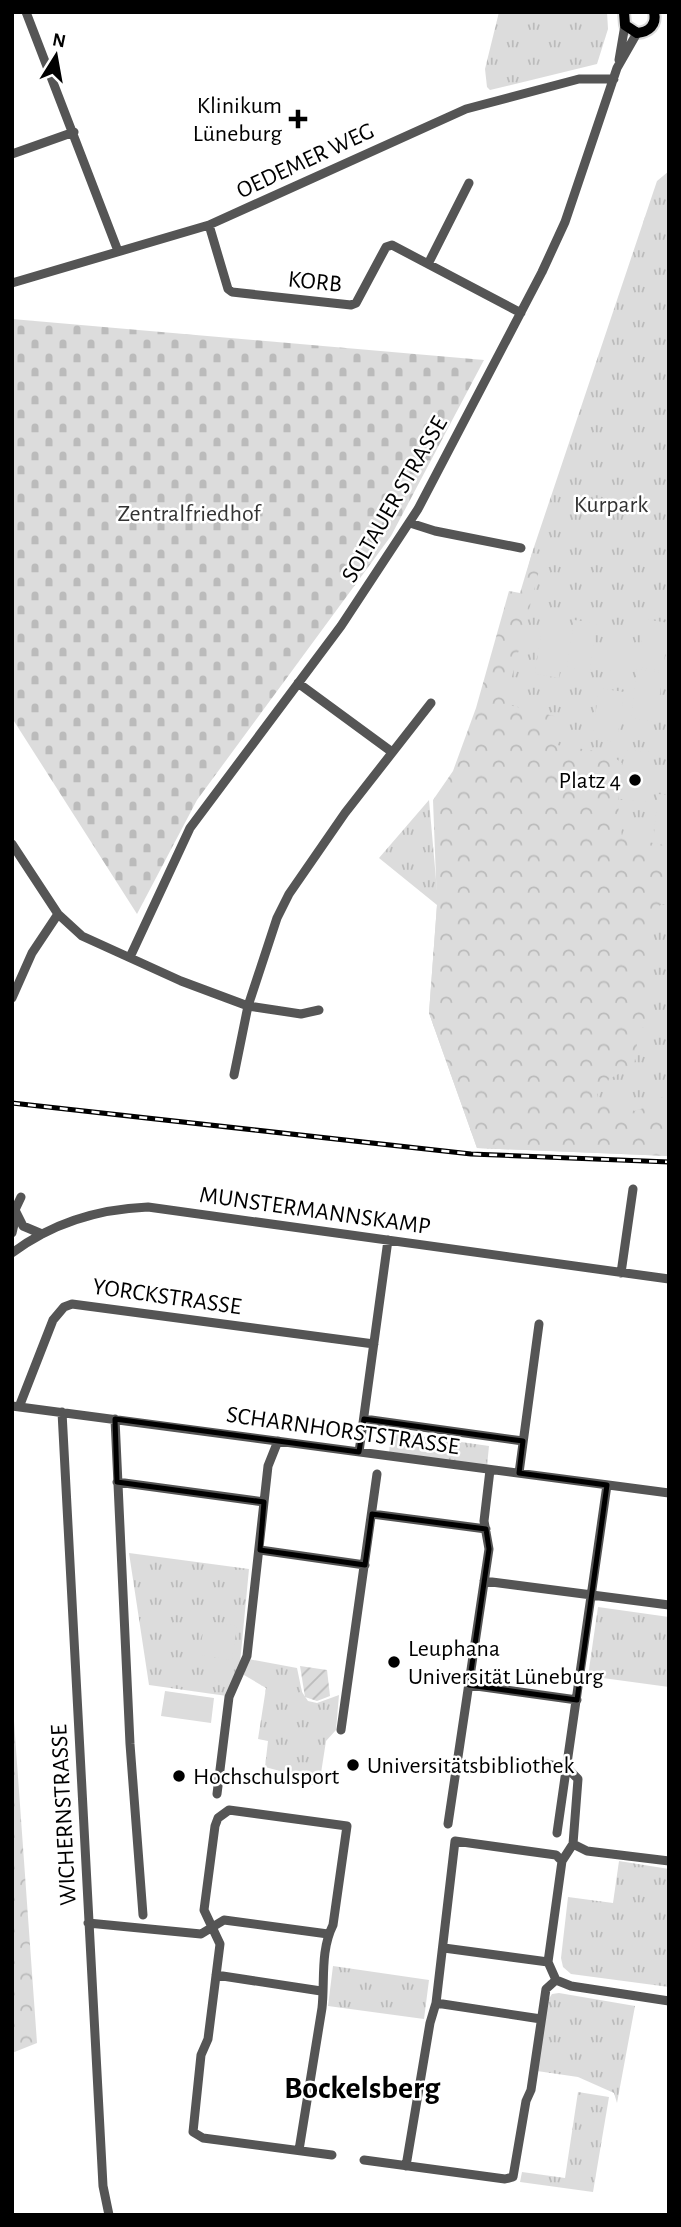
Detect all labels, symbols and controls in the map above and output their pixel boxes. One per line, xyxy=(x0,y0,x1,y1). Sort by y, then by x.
north arrow xyxy=(21,21,91,91)
text: N xyxy=(51,30,67,51)
place label: Klinikum Lüneburg xyxy=(193,94,282,146)
marker: Klinikum Lüneburg xyxy=(288,109,308,129)
street label: OEDEMER WEG xyxy=(233,119,378,203)
street label: KORB xyxy=(287,267,343,297)
street label: SOLTAUER STRASSE xyxy=(338,412,452,587)
park label: Kurpark xyxy=(574,493,648,517)
park label: Zentralfriedhof xyxy=(117,502,262,526)
place label: Platz 4 xyxy=(558,769,621,793)
marker: Platz 4 xyxy=(627,772,643,788)
street label: MUNSTERMANNSKAMP xyxy=(198,1183,432,1239)
street label: YORCKSTRASSE xyxy=(91,1275,243,1319)
street label: SCHARNHORSTSTRASSE xyxy=(225,1403,461,1459)
place label: Leuphana Universität Lüneburg xyxy=(408,1637,604,1689)
marker: Leuphana Universität Lüneburg xyxy=(386,1654,402,1670)
street label: WICHERNSTRASSE xyxy=(47,1723,81,1906)
place label: Universitätsbibliothek xyxy=(367,1754,575,1778)
marker: Universitätsbibliothek xyxy=(345,1757,361,1773)
place label: Hochschulsport xyxy=(193,1765,340,1789)
marker: Hochschulsport xyxy=(171,1768,187,1784)
district label: Bockelsberg xyxy=(284,2072,441,2104)

